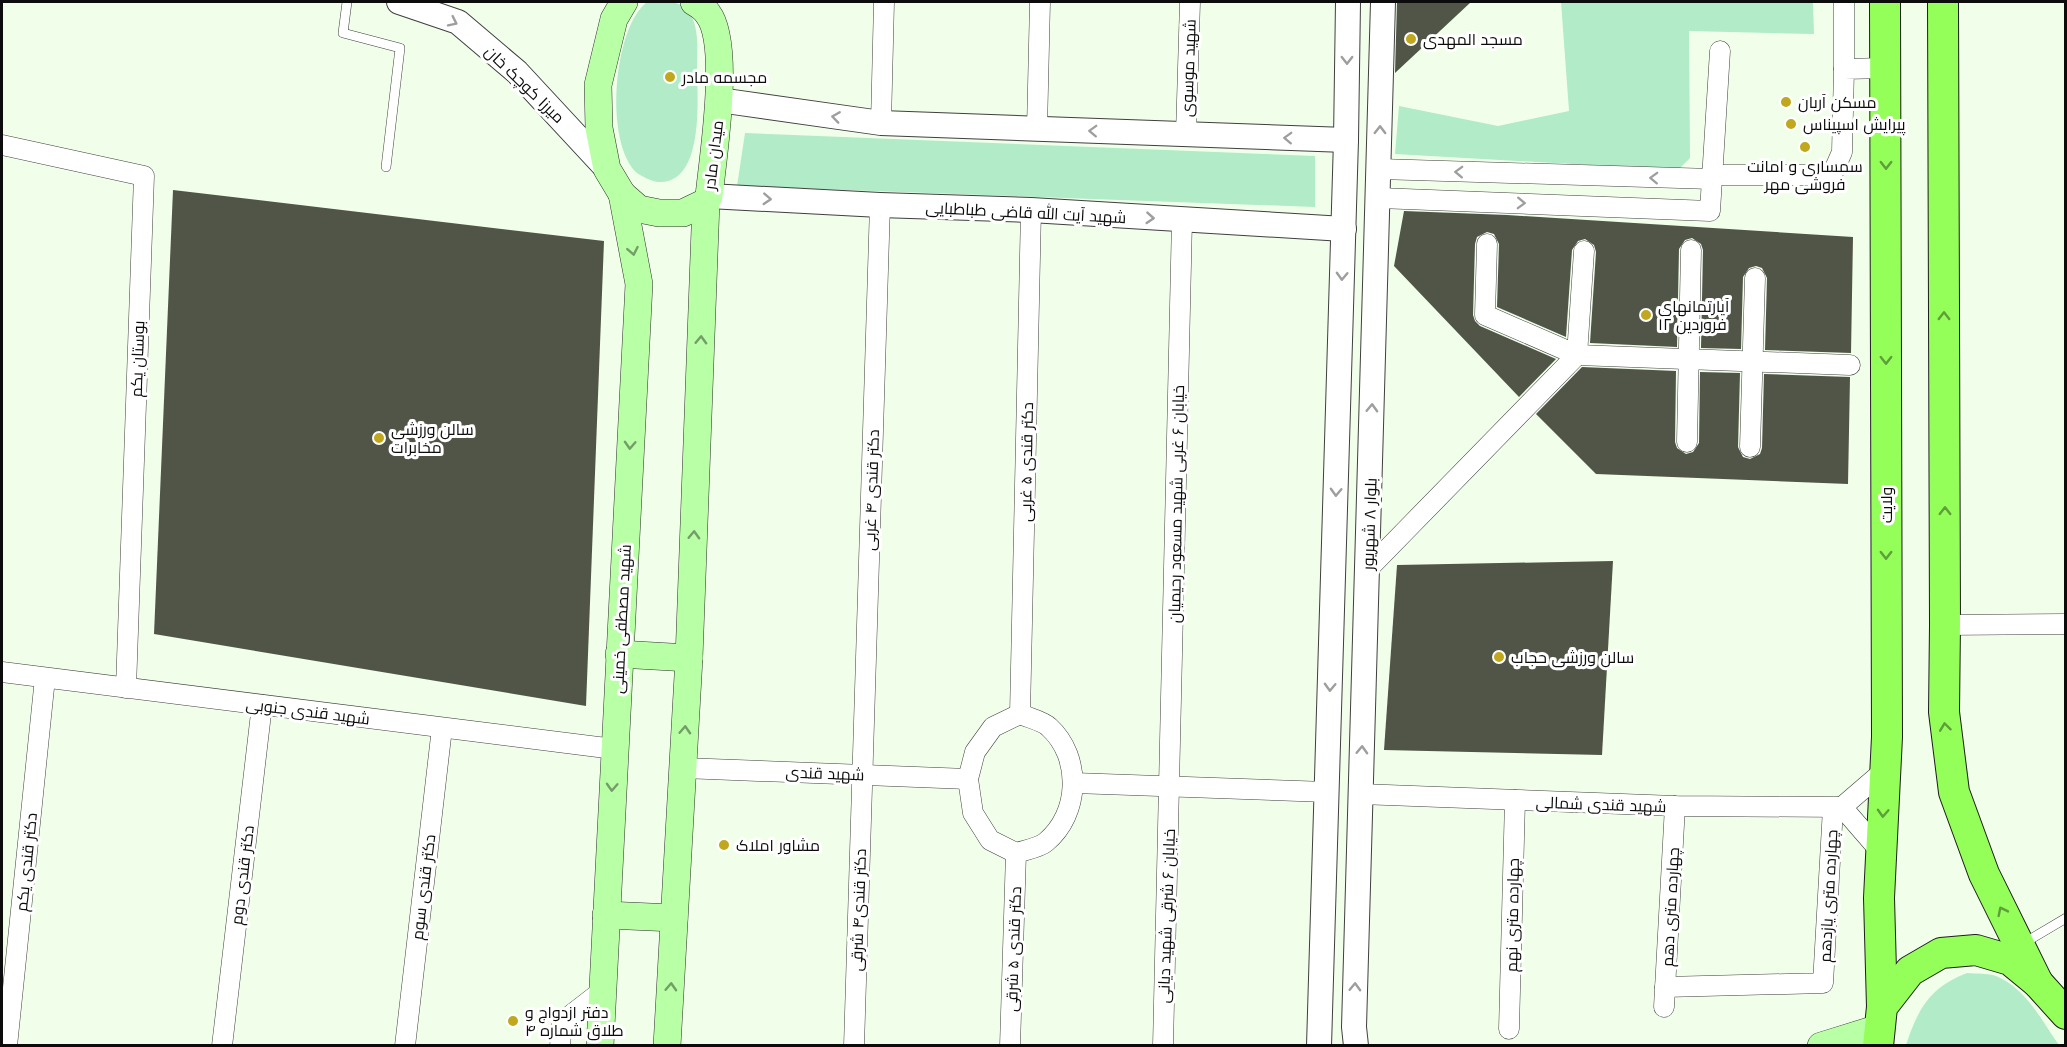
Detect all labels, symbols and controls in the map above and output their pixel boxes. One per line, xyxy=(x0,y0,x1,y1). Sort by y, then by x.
one-way arrow xyxy=(447,14,458,26)
street label: شهید موسوی xyxy=(1176,19,1201,117)
place label: مسجد المهدی xyxy=(1423,29,1523,50)
marker: مسجد المهدی xyxy=(1404,32,1418,46)
street label: میرزا کوچک خان xyxy=(480,41,569,128)
one-way arrow xyxy=(1341,55,1353,64)
place label: مجسمه مادر xyxy=(681,67,767,87)
marker: مجسمه مادر xyxy=(663,70,677,84)
place label: مسکن آریان xyxy=(1798,92,1877,113)
marker: مسکن آریان xyxy=(1779,95,1793,109)
one-way arrow xyxy=(831,111,840,123)
place label: پیرایش اسپیناس xyxy=(1803,114,1906,136)
marker: پیرایش اسپیناس xyxy=(1784,117,1798,131)
street label: میدان مادر xyxy=(699,119,728,192)
one-way arrow xyxy=(1089,125,1098,137)
one-way arrow xyxy=(1374,125,1386,134)
one-way arrow xyxy=(1283,132,1292,145)
marker: سمساری و امانت فروشی مهر xyxy=(1798,140,1812,154)
place label: سمساری و امانت فروشی مهر xyxy=(1747,156,1863,195)
one-way arrow xyxy=(1880,160,1892,169)
one-way arrow xyxy=(1454,165,1463,178)
one-way arrow xyxy=(1649,171,1658,184)
one-way arrow xyxy=(762,192,771,205)
street label: شهید آیت الله قاضی طباطبایی xyxy=(925,197,1127,228)
one-way arrow xyxy=(1516,197,1525,210)
one-way arrow xyxy=(1146,211,1155,224)
one-way arrow xyxy=(626,246,639,256)
one-way arrow xyxy=(1336,271,1349,280)
place label: آپارتمانهای ۱۲ فروردین xyxy=(1658,296,1730,335)
marker: آپارتمانهای ۱۲ فروردین xyxy=(1639,308,1653,322)
one-way arrow xyxy=(1938,311,1950,320)
street label: بوستان یکم xyxy=(126,320,150,398)
one-way arrow xyxy=(695,335,707,344)
one-way arrow xyxy=(1880,355,1892,364)
street label: خیابان ۶ غربی شهید مسعود رحیمیان xyxy=(1164,385,1189,623)
street label: دکتر قندی ۵ غربی xyxy=(1015,402,1038,522)
one-way arrow xyxy=(1366,404,1379,413)
place label: سالن ورزشی مخابرات xyxy=(391,419,474,457)
street label: دکتر قندی ۴ غربی xyxy=(859,429,884,551)
marker: سالن ورزشی مخابرات xyxy=(372,431,386,445)
one-way arrow xyxy=(624,441,637,450)
street label: بلوار ۸ شهریور xyxy=(1357,477,1382,572)
one-way arrow xyxy=(1329,487,1342,496)
street label: ولایت xyxy=(1876,487,1896,523)
one-way arrow xyxy=(1939,506,1951,515)
one-way arrow xyxy=(687,530,700,539)
street label: شهید مصطفی خمینی xyxy=(607,544,636,694)
one-way arrow xyxy=(1880,550,1892,559)
place label: سالن ورزشی حجاب xyxy=(1511,647,1634,668)
marker: سالن ورزشی حجاب xyxy=(1492,650,1506,664)
one-way arrow xyxy=(1324,682,1336,691)
street label: شهید قندی جنوبی xyxy=(245,693,371,730)
one-way arrow xyxy=(1940,722,1952,731)
one-way arrow xyxy=(679,725,692,734)
one-way arrow xyxy=(1355,746,1368,755)
street label: شهید قندی xyxy=(785,762,865,785)
one-way arrow xyxy=(606,782,619,791)
street label: شهید قندی شمالی xyxy=(1535,792,1667,817)
one-way arrow xyxy=(1877,808,1889,817)
street label: دکتر قندی یکم xyxy=(11,812,43,913)
street label: دکتر قندی دوم xyxy=(226,824,260,926)
street label: خیابان ۶ شرقی شهید دیانی xyxy=(1153,828,1180,1004)
street label: چهارده متری یازدهم xyxy=(1815,829,1843,963)
street label: دکتر قندی سوم xyxy=(407,833,441,941)
place label: مشاور املاک xyxy=(736,835,820,855)
marker: مشاور املاک xyxy=(717,838,731,852)
street label: چهارده متری دهم xyxy=(1657,847,1685,967)
street label: دکتر قندی۴ شرقی xyxy=(846,848,871,972)
street label: چهارده متری نهم xyxy=(1501,858,1525,972)
street label: دکتر قندی ۵ شرقی xyxy=(1001,886,1026,1012)
one-way arrow xyxy=(1998,907,2010,918)
one-way arrow xyxy=(664,983,677,992)
one-way arrow xyxy=(1348,983,1361,992)
place label: دفتر ازدواج و طلاق شماره ۴ xyxy=(525,1002,624,1041)
marker: دفتر ازدواج و طلاق شماره ۴ xyxy=(506,1014,520,1028)

